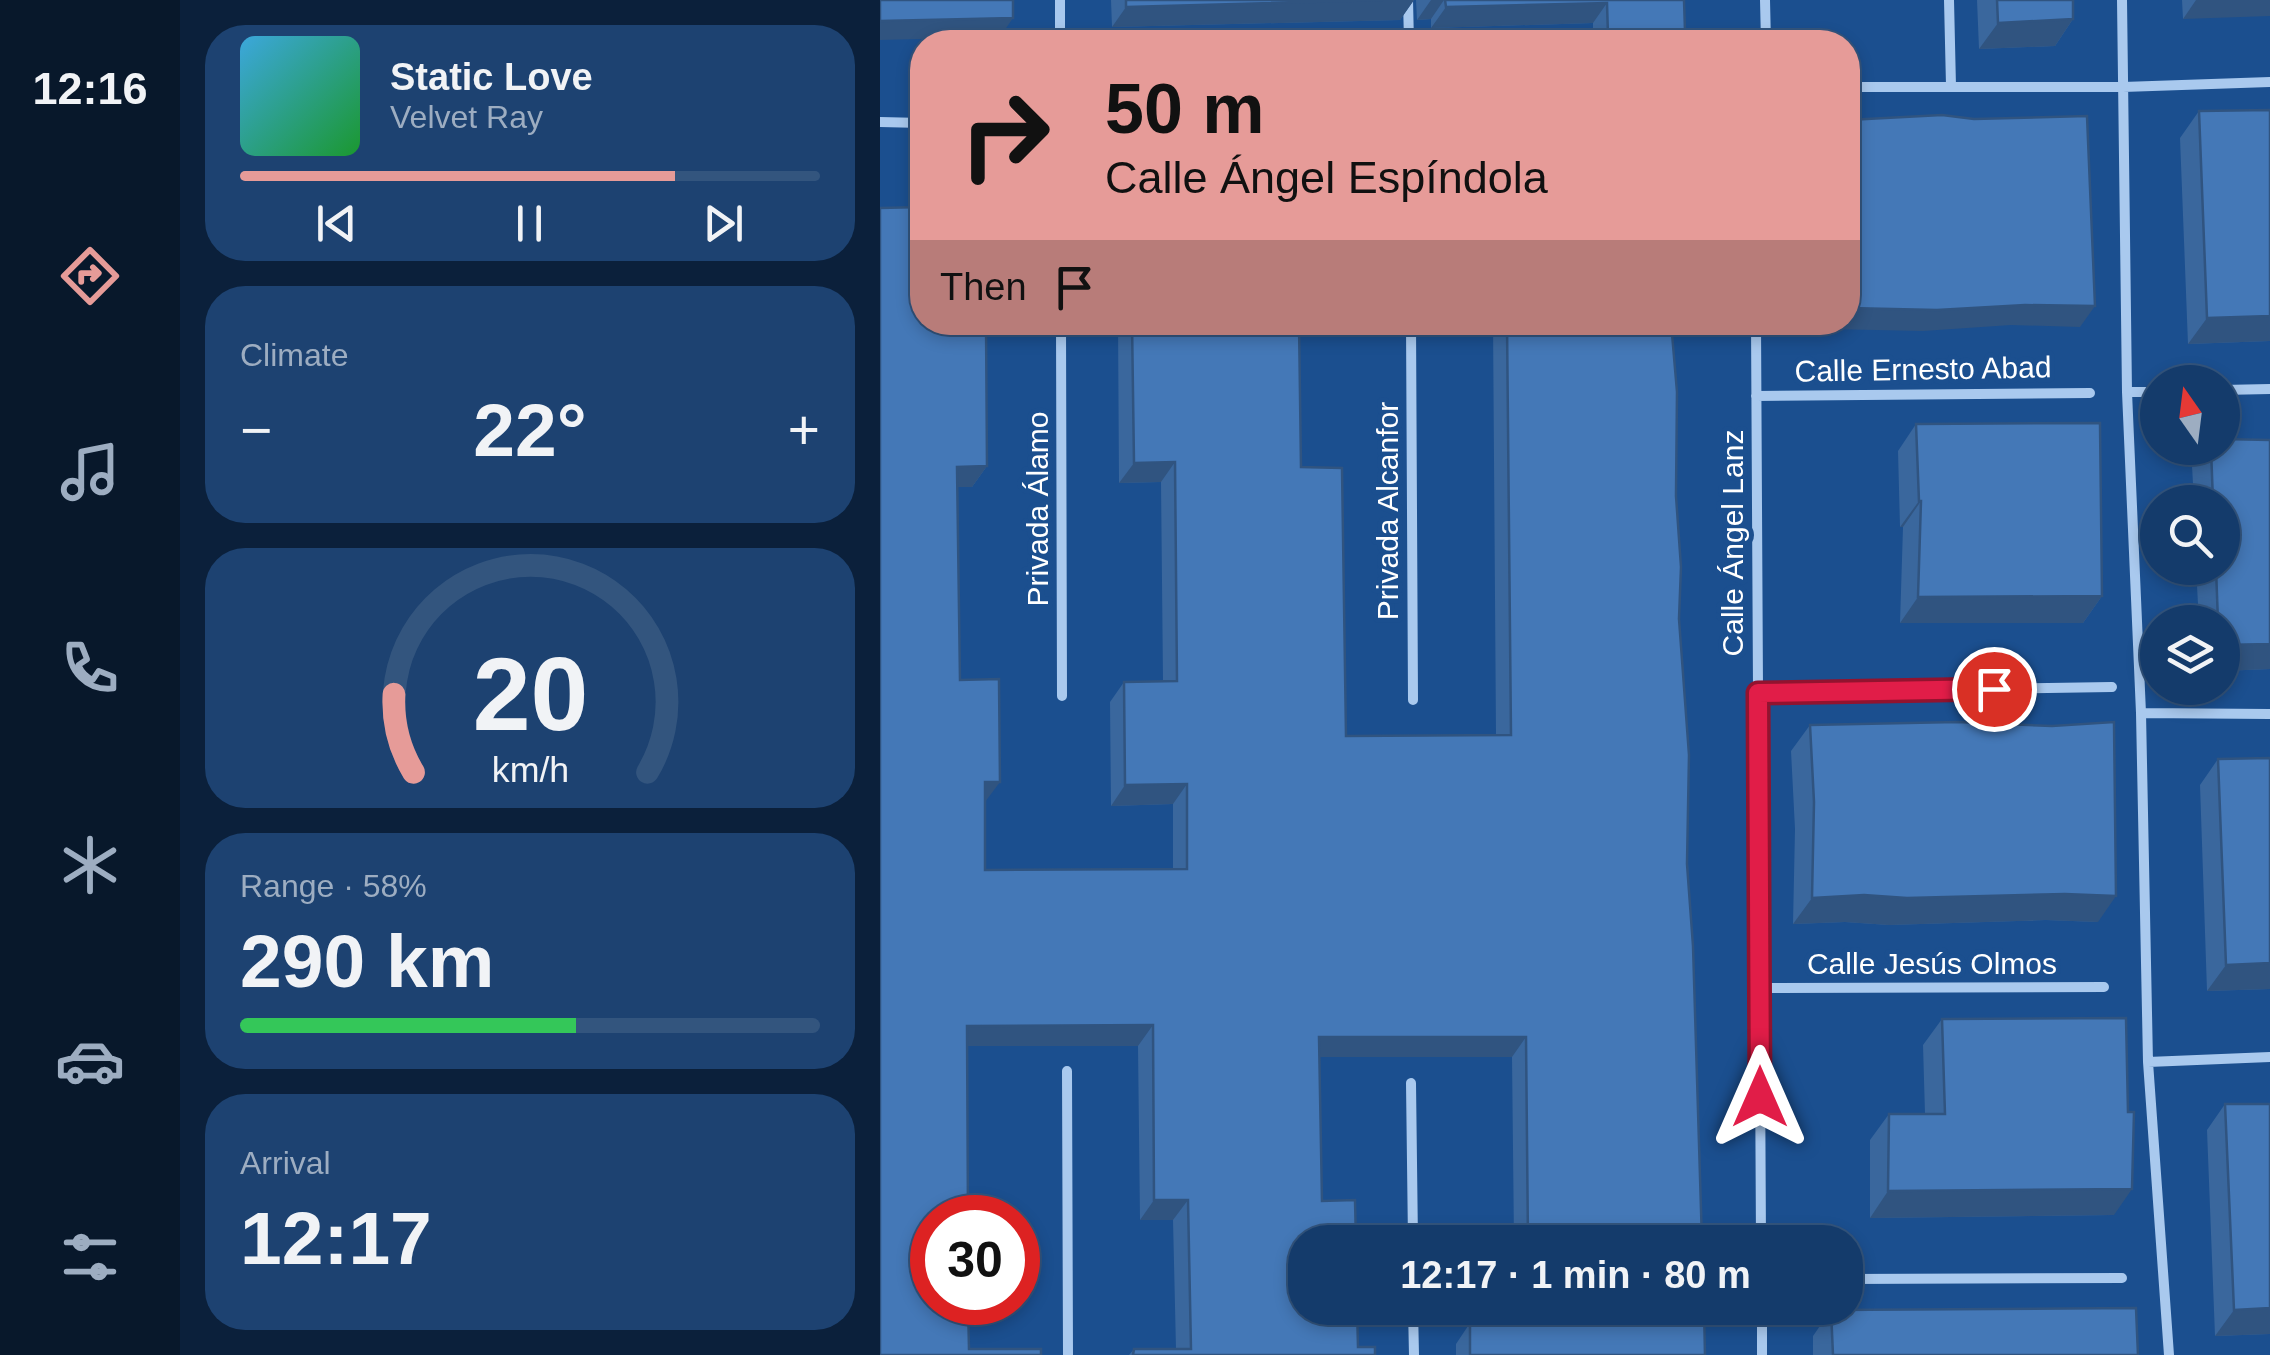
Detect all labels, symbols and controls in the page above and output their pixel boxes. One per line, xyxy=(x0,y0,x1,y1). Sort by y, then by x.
text: Static Love xyxy=(390,56,593,98)
text: 12:16 xyxy=(32,63,148,114)
icon: right xyxy=(940,70,1070,200)
text: 50 m xyxy=(1105,70,1265,148)
text: Velvet Ray xyxy=(390,99,543,135)
text: Calle Ángel Espíndola xyxy=(1105,152,1548,203)
icon: previous xyxy=(309,196,364,251)
icon: pause xyxy=(502,196,557,251)
icon: next xyxy=(696,196,751,251)
icon: directions xyxy=(55,241,125,311)
icon: arrive xyxy=(1047,260,1102,315)
text: Then xyxy=(940,266,1027,308)
text: Climate xyxy=(240,337,348,373)
street label: Calle Ernesto Abad xyxy=(1794,350,2052,388)
north arrow xyxy=(2140,365,2240,465)
map controls xyxy=(2140,365,2240,705)
text: 22° xyxy=(473,388,587,472)
text: − xyxy=(240,399,272,461)
text: + xyxy=(788,399,820,461)
street label: Privada Alcanfor xyxy=(1371,402,1404,620)
street label: Privada Álamo xyxy=(1021,411,1054,607)
street label: Calle Ángel Lanz xyxy=(1716,430,1749,656)
icon: music xyxy=(55,437,125,507)
button: search xyxy=(2140,485,2240,585)
button: layers xyxy=(2140,605,2240,705)
icon: phone xyxy=(55,633,125,703)
text: 20 xyxy=(472,636,588,752)
pin xyxy=(1952,647,2037,732)
icon: arrive xyxy=(1967,662,2022,717)
text: km/h xyxy=(491,750,569,790)
icon: climate xyxy=(55,830,125,900)
text: Range · 58% xyxy=(240,868,427,904)
text: 290 km xyxy=(240,919,494,1003)
street label: Calle Jesús Olmos xyxy=(1807,947,2057,980)
icon: car xyxy=(55,1026,125,1096)
position arrow xyxy=(1708,1045,1812,1149)
text: Arrival xyxy=(240,1145,331,1181)
speed limit sign: 30 xyxy=(910,1195,1040,1325)
text: 12:17 xyxy=(240,1196,432,1280)
icon: filters xyxy=(55,1222,125,1292)
text: 12:17 · 1 min · 80 m xyxy=(1400,1254,1751,1296)

